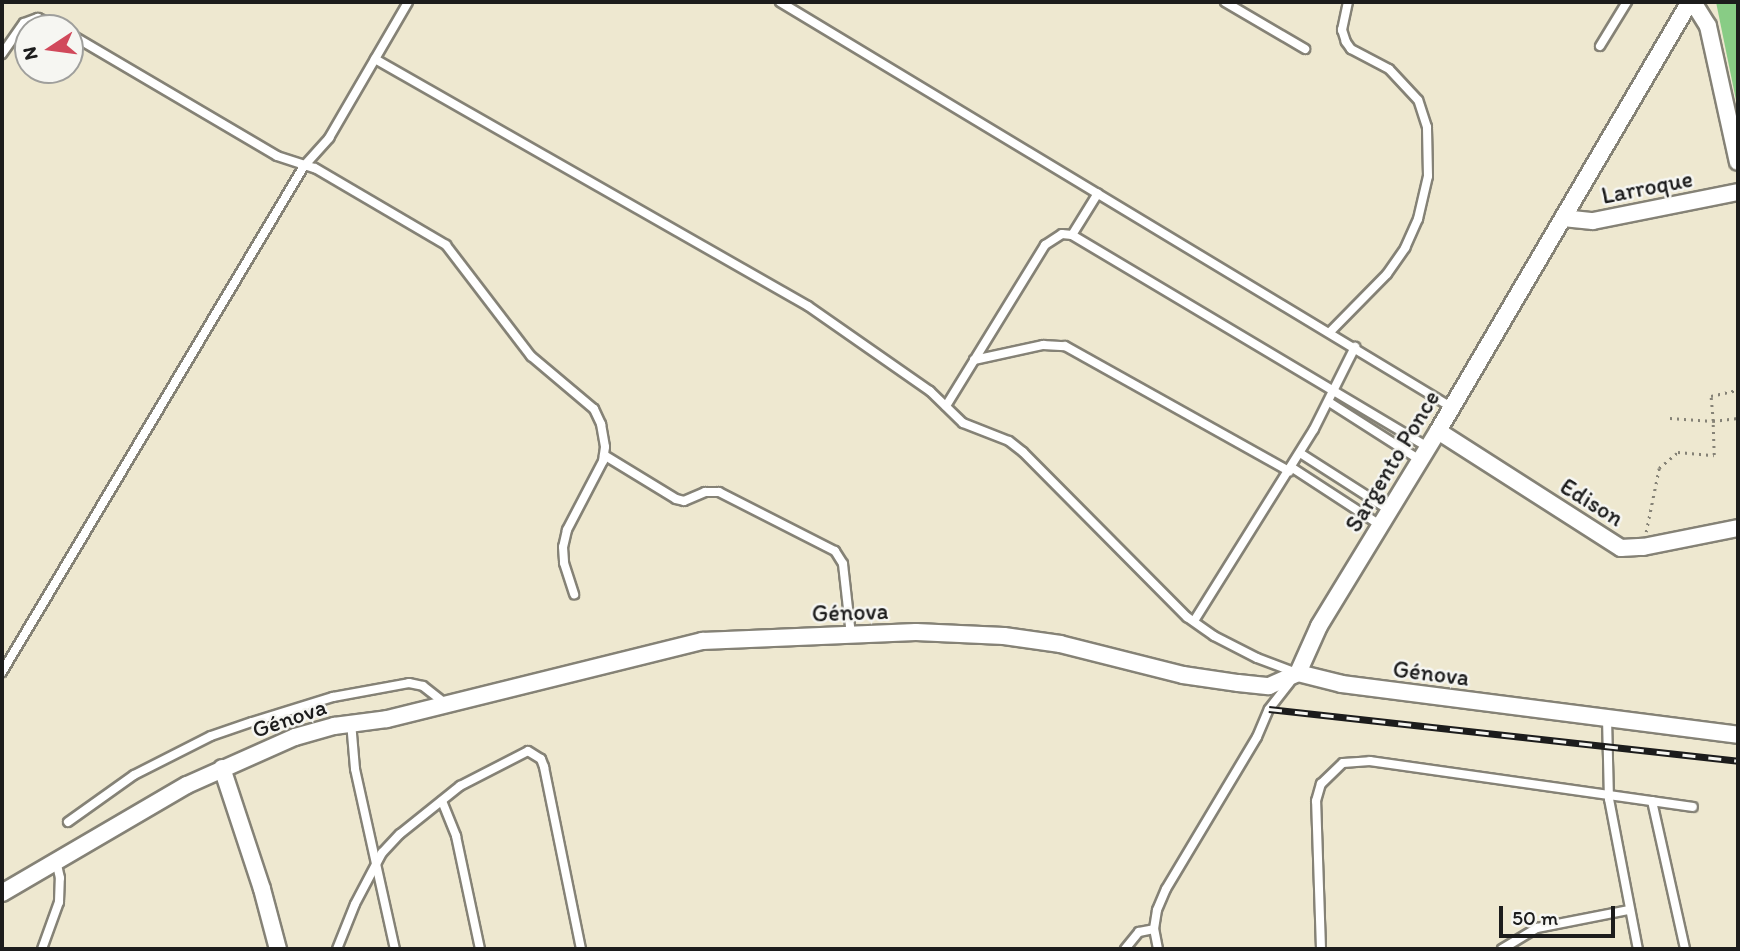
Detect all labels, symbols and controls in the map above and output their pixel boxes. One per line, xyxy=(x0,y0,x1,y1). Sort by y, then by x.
north arrow xyxy=(14,14,84,84)
text: N xyxy=(17,45,43,62)
street label: Larroque xyxy=(1599,164,1695,210)
street label: Sargento Ponce xyxy=(1338,385,1446,537)
street label: Edison xyxy=(1555,471,1629,533)
street label: Génova xyxy=(811,596,889,628)
street label: Génova xyxy=(1391,654,1471,692)
street label: Génova xyxy=(248,692,330,744)
scale bar xyxy=(1502,892,1618,936)
text: 50 m xyxy=(1512,905,1558,930)

